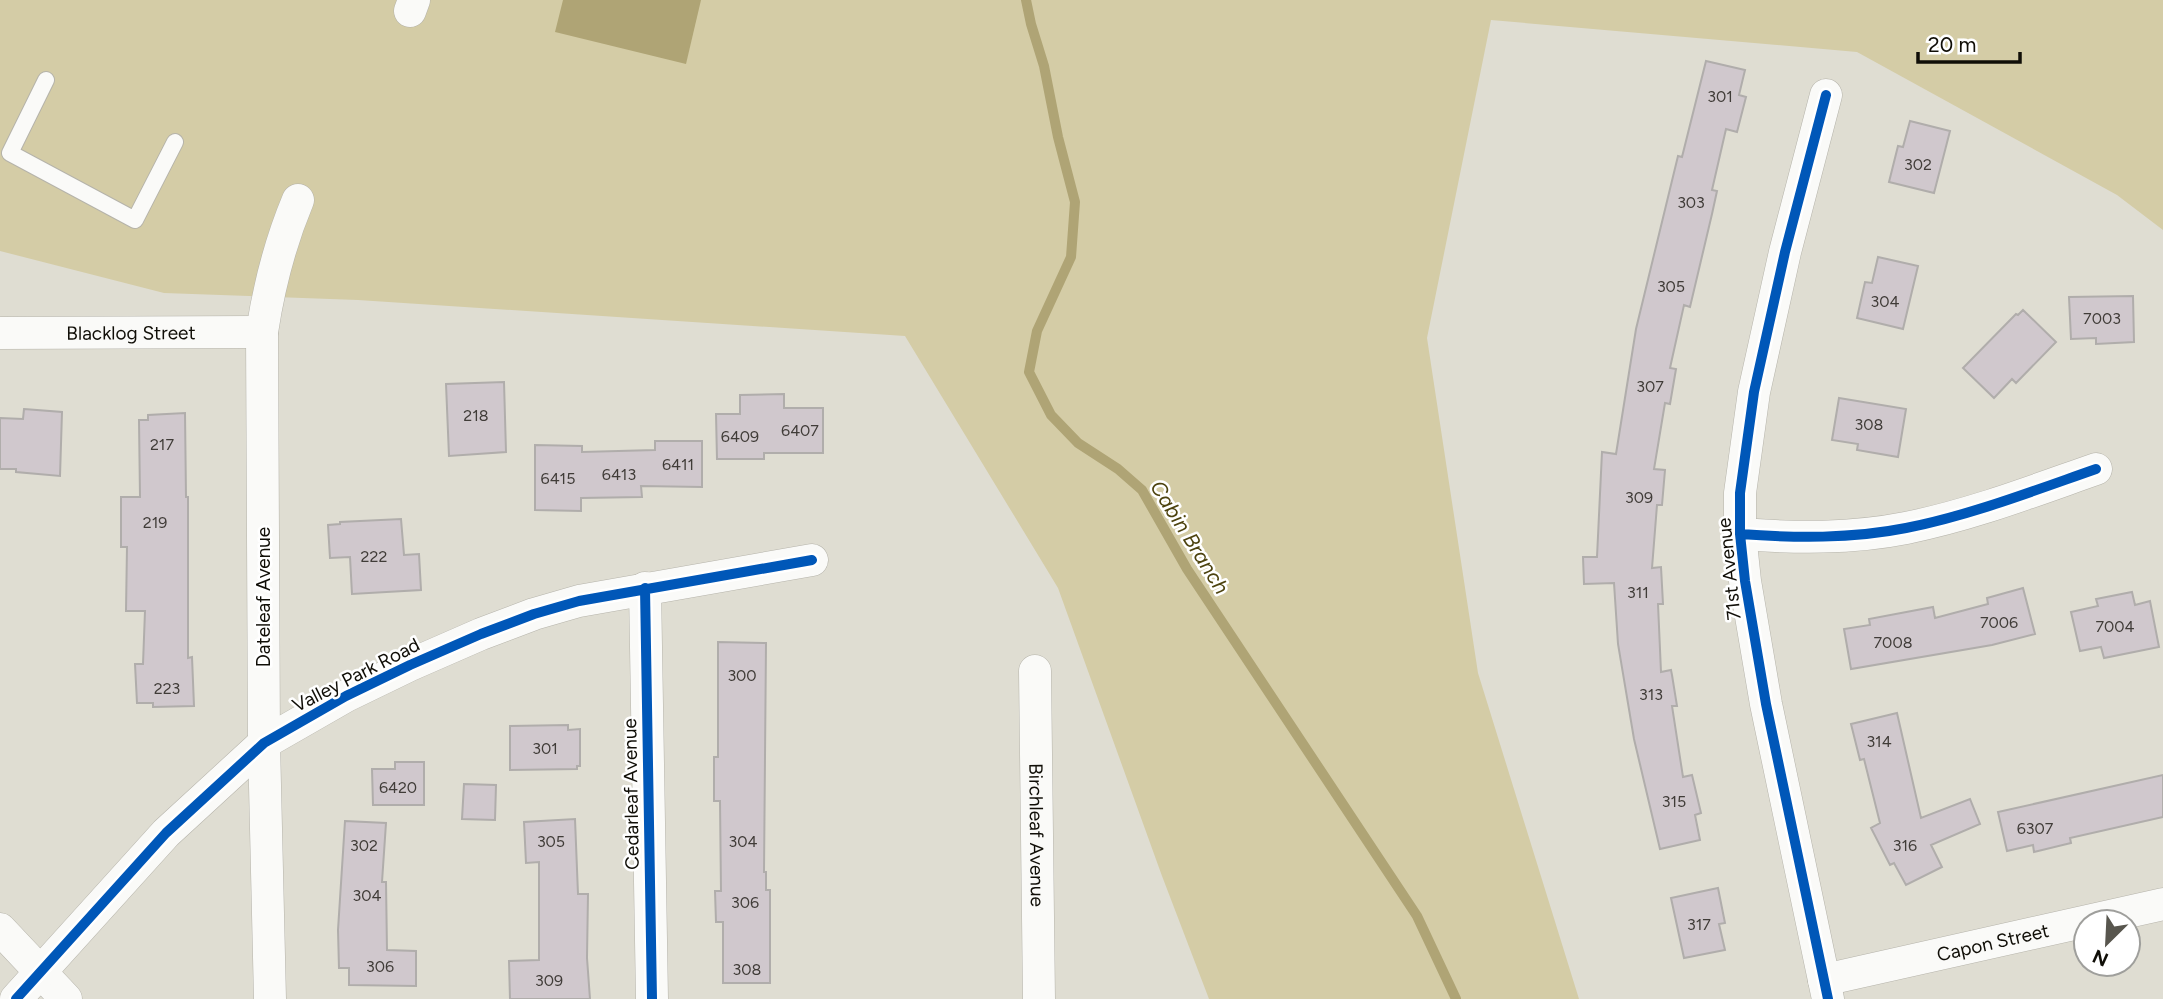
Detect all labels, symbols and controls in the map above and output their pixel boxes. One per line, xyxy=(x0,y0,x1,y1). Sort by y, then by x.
scale bar xyxy=(1918,21,2020,65)
text: 20 m xyxy=(1928,32,1976,57)
house number: 301 xyxy=(1707,87,1733,106)
house number: 302 xyxy=(1904,155,1932,174)
house number: 303 xyxy=(1677,193,1705,212)
house number: 305 xyxy=(1657,277,1685,296)
house number: 304 xyxy=(1871,292,1900,311)
house number: 7003 xyxy=(2083,309,2121,328)
street label: Blacklog Street xyxy=(66,321,196,344)
house number: 307 xyxy=(1636,377,1664,396)
house number: 218 xyxy=(463,406,489,425)
house number: 308 xyxy=(1855,415,1883,434)
house number: 6407 xyxy=(781,421,819,440)
house number: 6409 xyxy=(721,427,759,446)
house number: 217 xyxy=(150,435,174,454)
house number: 6411 xyxy=(662,455,694,474)
house number: 6413 xyxy=(602,465,636,484)
house number: 6415 xyxy=(541,469,575,488)
water label: Cabin Branch xyxy=(1145,476,1235,598)
house number: 309 xyxy=(1625,488,1653,507)
house number: 219 xyxy=(143,513,167,532)
street label: 71st Avenue xyxy=(1712,517,1746,621)
street label: Dateleaf Avenue xyxy=(252,527,275,667)
house number: 222 xyxy=(361,547,387,566)
house number: 311 xyxy=(1627,583,1649,602)
house number: 7006 xyxy=(1980,613,2018,632)
house number: 7004 xyxy=(2095,617,2135,636)
street label: Valley Park Road xyxy=(288,633,424,717)
house number: 7008 xyxy=(1874,633,1912,652)
house number: 300 xyxy=(727,666,757,685)
house number: 223 xyxy=(154,679,180,698)
house number: 313 xyxy=(1639,685,1663,704)
street label: Cedarleaf Avenue xyxy=(618,718,644,870)
house number: 314 xyxy=(1866,732,1892,751)
house number: 301 xyxy=(532,739,558,758)
street label: Birchleaf Avenue xyxy=(1025,763,1049,907)
house number: 6420 xyxy=(379,778,417,797)
house number: 315 xyxy=(1662,792,1686,811)
house number: 6307 xyxy=(2017,819,2054,838)
house number: 305 xyxy=(537,832,565,851)
house number: 304 xyxy=(729,832,758,851)
house number: 302 xyxy=(350,836,378,855)
house number: 316 xyxy=(1893,836,1917,855)
house number: 304 xyxy=(353,886,382,905)
house number: 306 xyxy=(731,893,759,912)
north arrow xyxy=(2072,908,2142,978)
house number: 317 xyxy=(1687,915,1711,934)
street label: Capon Street xyxy=(1935,918,2051,966)
text: N xyxy=(2089,945,2112,972)
house number: 306 xyxy=(366,957,394,976)
house number: 308 xyxy=(733,960,761,979)
house number: 309 xyxy=(535,971,563,990)

